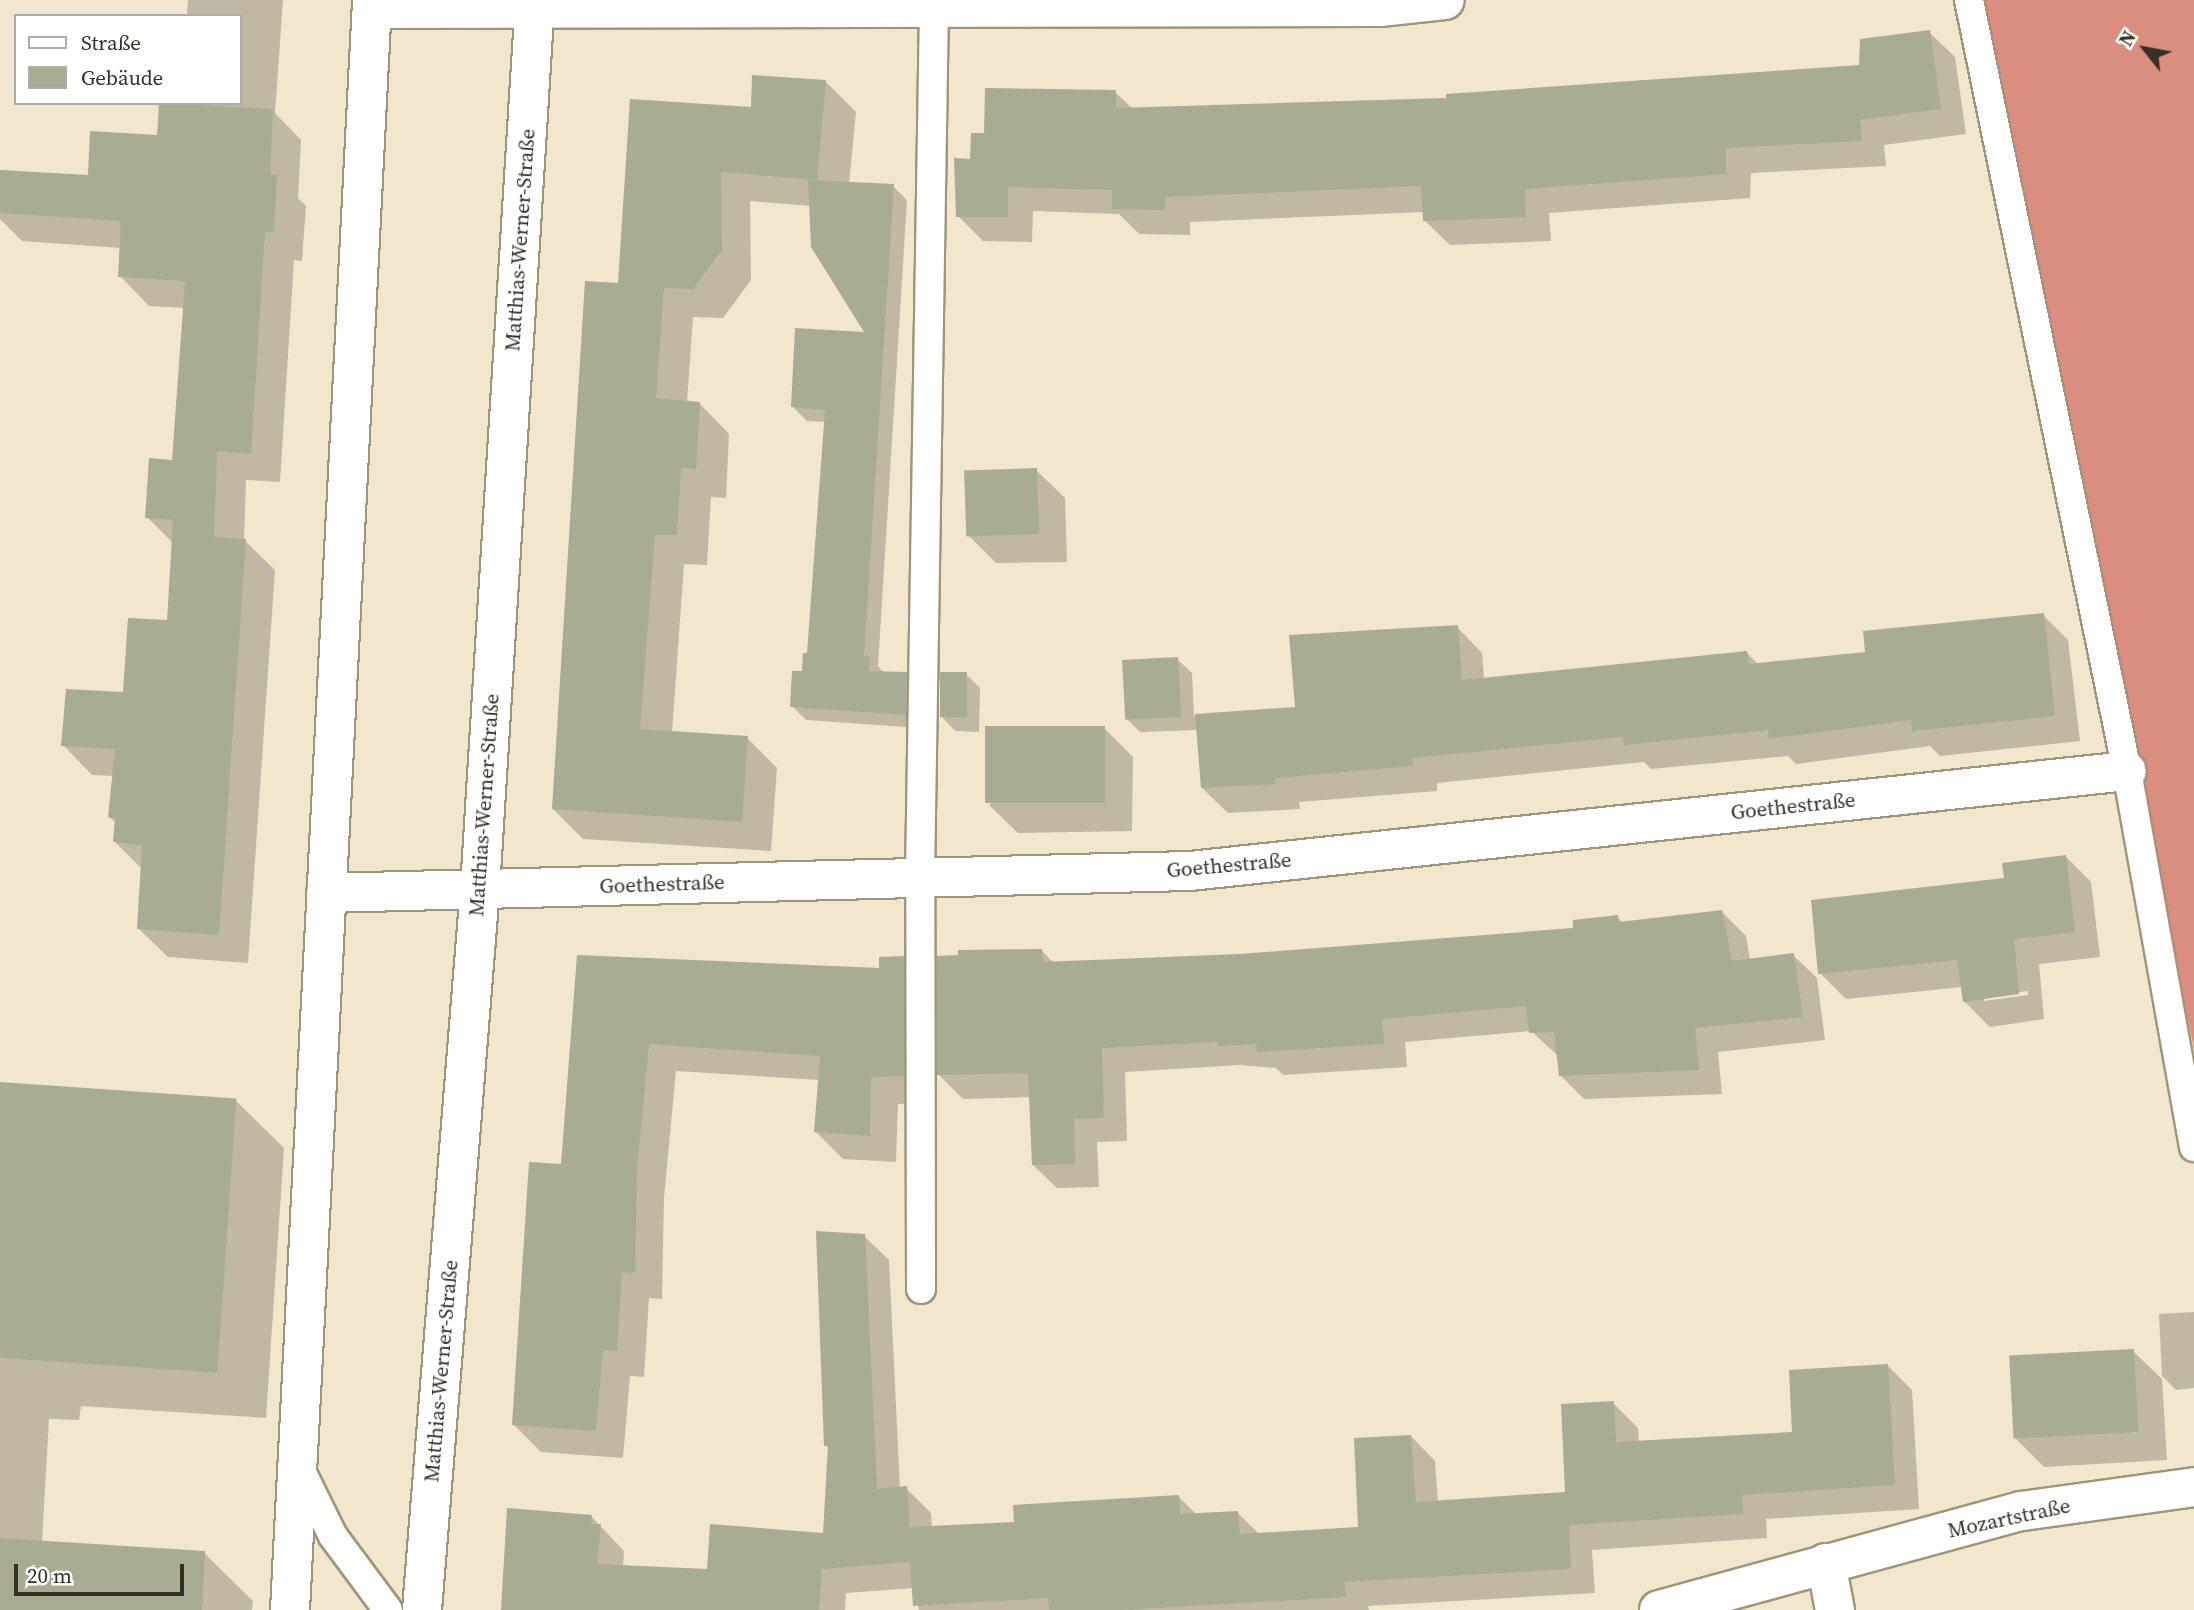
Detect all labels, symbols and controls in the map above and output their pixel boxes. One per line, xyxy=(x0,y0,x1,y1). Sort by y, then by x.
legend xyxy=(14,14,242,105)
north arrow xyxy=(2110,14,2180,84)
text: N xyxy=(2112,26,2142,51)
text: Straße xyxy=(81,28,141,57)
text: Gebäude xyxy=(81,63,163,92)
street label: Matthias-Werner-Straße xyxy=(500,128,540,352)
street label: Matthias-Werner-Straße xyxy=(464,693,504,917)
street label: Goethestraße xyxy=(1729,787,1857,825)
street label: Goethestraße xyxy=(1166,847,1292,883)
street label: Goethestraße xyxy=(599,869,725,899)
street label: Matthias-Werner-Straße xyxy=(419,1259,463,1483)
street label: Mozartstraße xyxy=(1945,1493,2073,1543)
scale bar xyxy=(18,1550,187,1594)
text: 20 m xyxy=(27,1561,72,1590)

